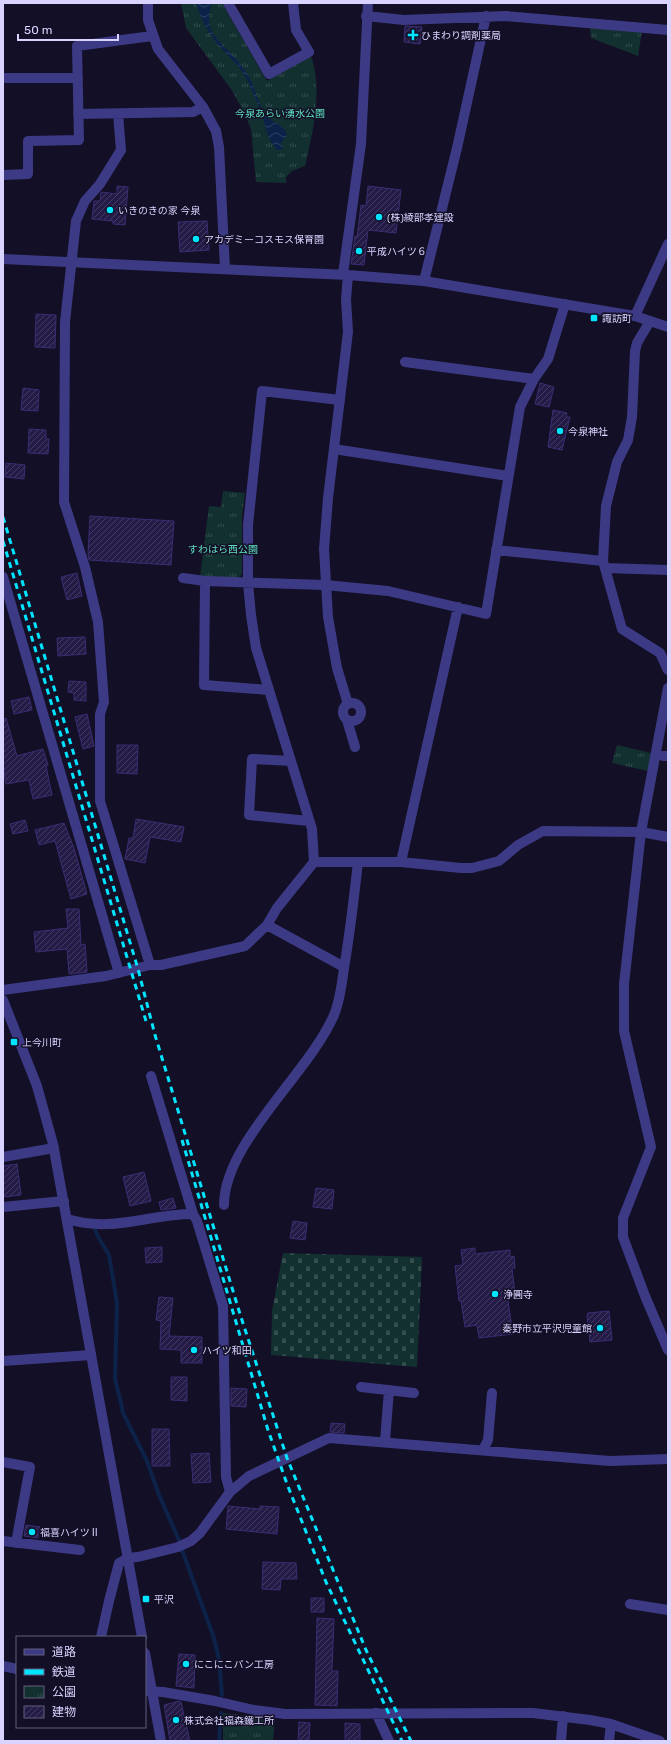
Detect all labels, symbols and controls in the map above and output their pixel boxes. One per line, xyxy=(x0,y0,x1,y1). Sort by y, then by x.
scale bar xyxy=(18,16,118,42)
text: 50 m xyxy=(24,23,52,37)
marker: ひまわり調剤薬局 xyxy=(408,30,418,40)
place label: ひまわり調剤薬局 xyxy=(421,30,501,42)
park label: 今泉あらい湧水公園 xyxy=(235,108,325,120)
marker: いきのきの家 今泉 xyxy=(105,205,115,215)
place label: いきのきの家 今泉 xyxy=(118,205,201,217)
marker: (株)綾部孝建設 xyxy=(374,212,384,222)
place label: (株)綾部孝建設 xyxy=(387,212,454,224)
marker: アカデミーコスモス保育園 xyxy=(191,234,201,244)
place label: アカデミーコスモス保育園 xyxy=(204,234,324,246)
marker: 平成ハイツ６ xyxy=(354,246,364,256)
place label: 平成ハイツ６ xyxy=(367,246,427,258)
marker: 諏訪町 xyxy=(589,313,599,323)
place label: 諏訪町 xyxy=(602,313,632,325)
marker: 今泉神社 xyxy=(555,426,565,436)
place label: 今泉神社 xyxy=(568,426,608,438)
park label: すわはら西公園 xyxy=(188,544,258,556)
marker: 上今川町 xyxy=(9,1037,19,1047)
place label: 上今川町 xyxy=(22,1037,62,1049)
marker: 浄圓寺 xyxy=(490,1289,500,1299)
place label: 浄圓寺 xyxy=(503,1289,533,1301)
place label: 秦野市立平沢児童館 xyxy=(502,1323,592,1335)
marker: 秦野市立平沢児童館 xyxy=(595,1323,605,1333)
marker: ハイツ和田 xyxy=(189,1345,199,1355)
place label: ハイツ和田 xyxy=(202,1345,252,1357)
marker: 福喜ハイツⅡ xyxy=(27,1527,37,1537)
place label: 福喜ハイツⅡ xyxy=(40,1527,100,1539)
marker: 平沢 xyxy=(141,1594,151,1604)
place label: 平沢 xyxy=(154,1594,174,1606)
legend xyxy=(16,1636,146,1728)
text: 道路 xyxy=(52,1645,76,1659)
marker: にこにこパン工房 xyxy=(181,1659,191,1669)
place label: にこにこパン工房 xyxy=(194,1659,274,1671)
text: 鉄道 xyxy=(52,1665,76,1679)
text: 公園 xyxy=(52,1685,76,1699)
text: 建物 xyxy=(52,1705,76,1719)
marker: 株式会社福森鐵工所 xyxy=(171,1715,181,1725)
place label: 株式会社福森鐵工所 xyxy=(184,1715,274,1727)

